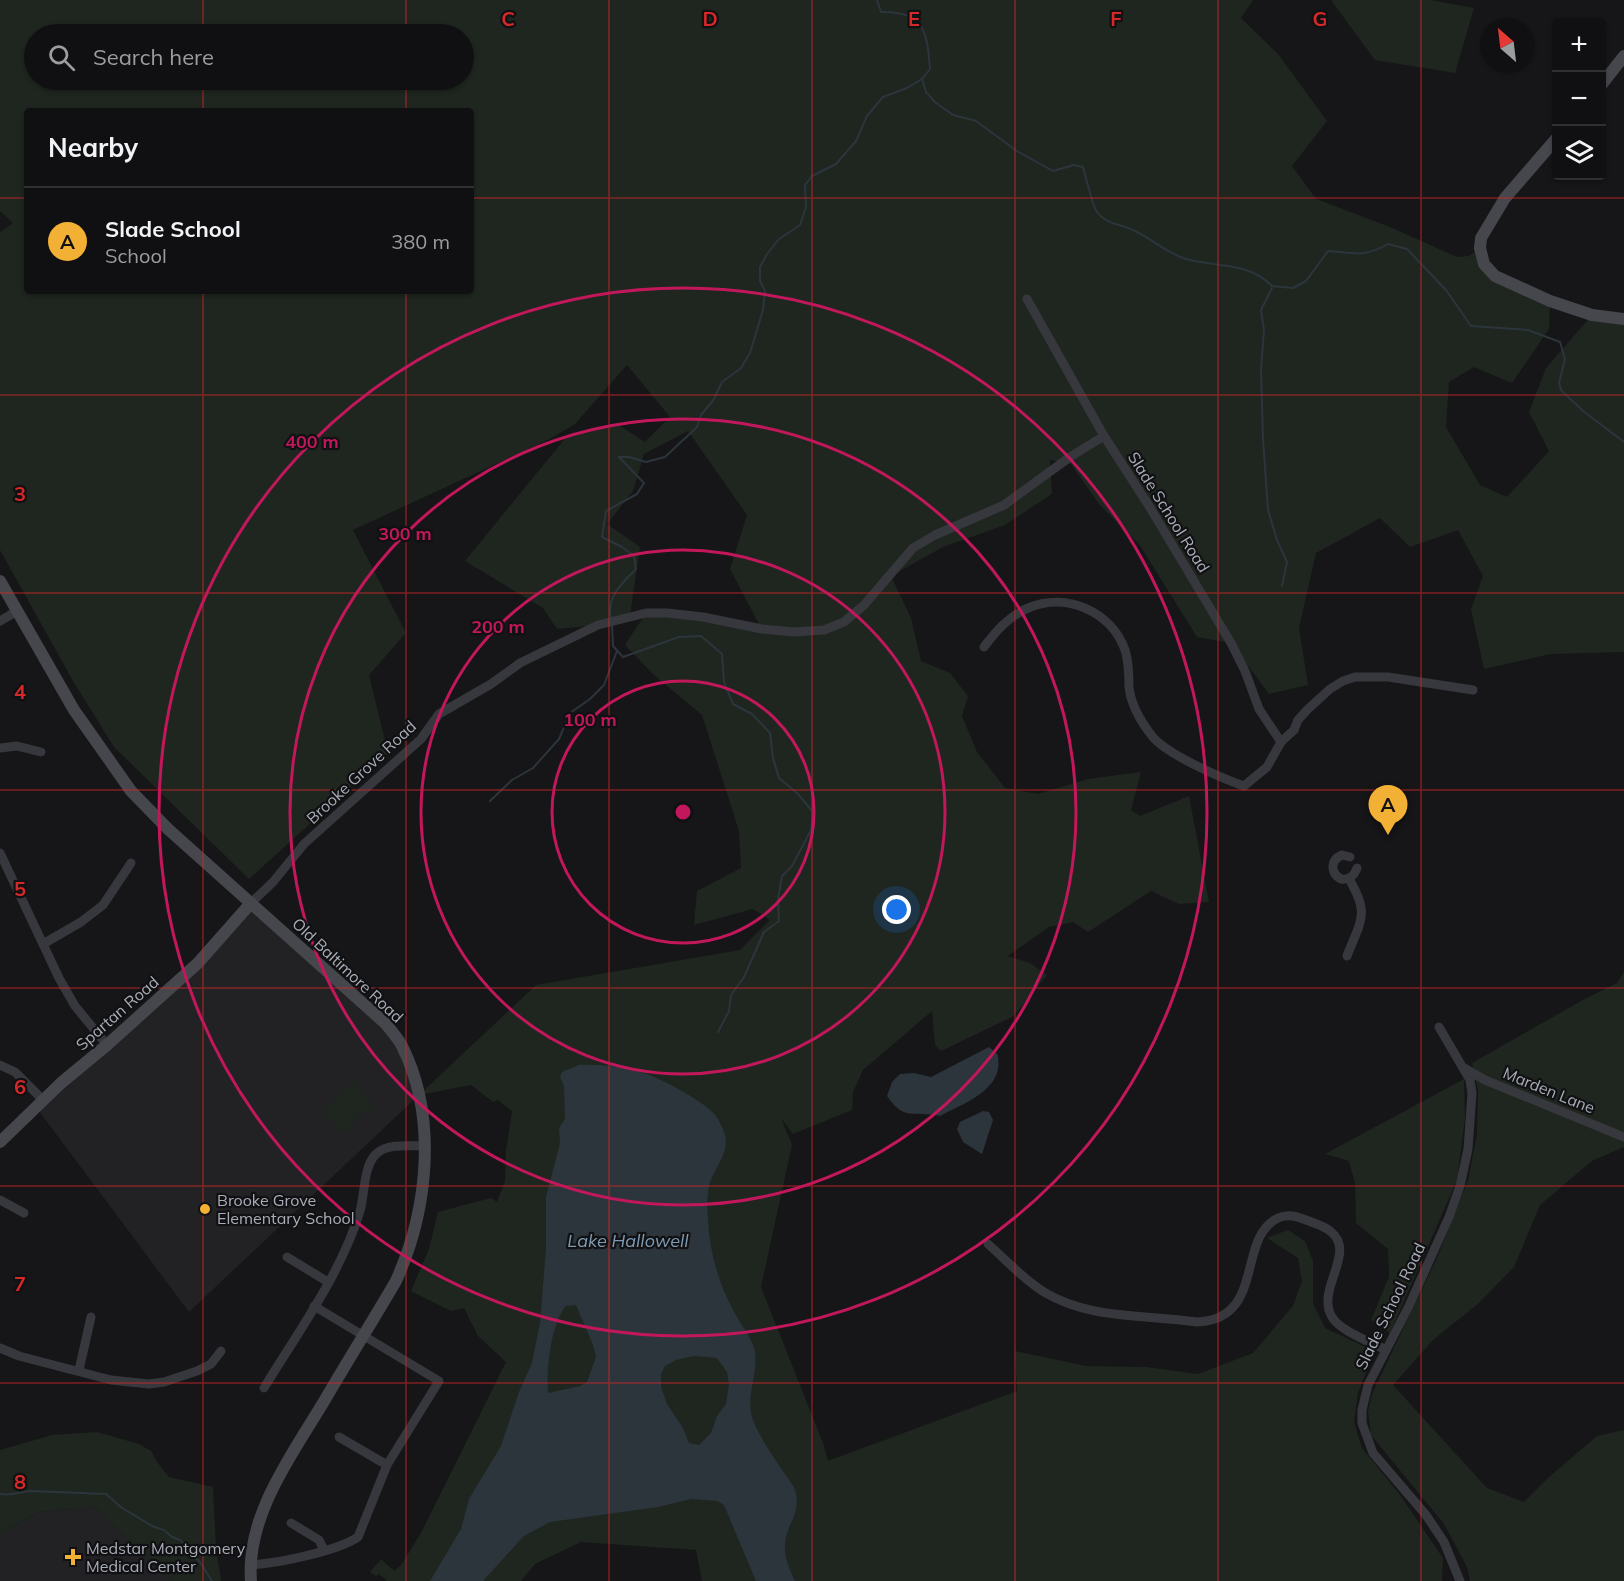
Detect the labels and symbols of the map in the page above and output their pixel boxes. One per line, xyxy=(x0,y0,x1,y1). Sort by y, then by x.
text: C xyxy=(501,6,515,31)
text: D xyxy=(702,6,718,31)
text: E xyxy=(908,6,920,31)
text: F xyxy=(1110,6,1122,31)
text: G xyxy=(1313,6,1327,31)
north arrow xyxy=(1480,18,1534,72)
text: 400 m xyxy=(285,430,339,453)
street label: Slade School Road xyxy=(1124,448,1214,576)
text: 3 xyxy=(14,481,26,506)
text: 300 m xyxy=(378,522,432,545)
text: 200 m xyxy=(471,615,525,638)
text: 4 xyxy=(14,679,26,704)
text: 100 m xyxy=(563,708,617,731)
street label: Brooke Grove Road xyxy=(302,716,420,828)
pin: A xyxy=(1368,786,1408,835)
centre of rings xyxy=(673,802,693,822)
text: 5 xyxy=(14,876,26,901)
your location xyxy=(882,895,911,924)
street label: Old Baltimore Road xyxy=(288,913,408,1027)
street label: Spartan Road xyxy=(71,972,163,1054)
street label: Marden Lane xyxy=(1500,1063,1598,1117)
text: 6 xyxy=(14,1074,26,1099)
place label: Brooke Grove Elementary School xyxy=(217,1190,355,1228)
marker: Brooke Grove Elementary School xyxy=(198,1202,212,1216)
water label: Lake Hallowell xyxy=(567,1229,689,1252)
street label: Slade School Road xyxy=(1351,1239,1429,1373)
text: 7 xyxy=(14,1271,26,1296)
text: 8 xyxy=(14,1469,26,1494)
place label: Medstar Montgomery Medical Center xyxy=(86,1538,246,1576)
marker: Medstar Montgomery Medical Center xyxy=(64,1548,82,1566)

